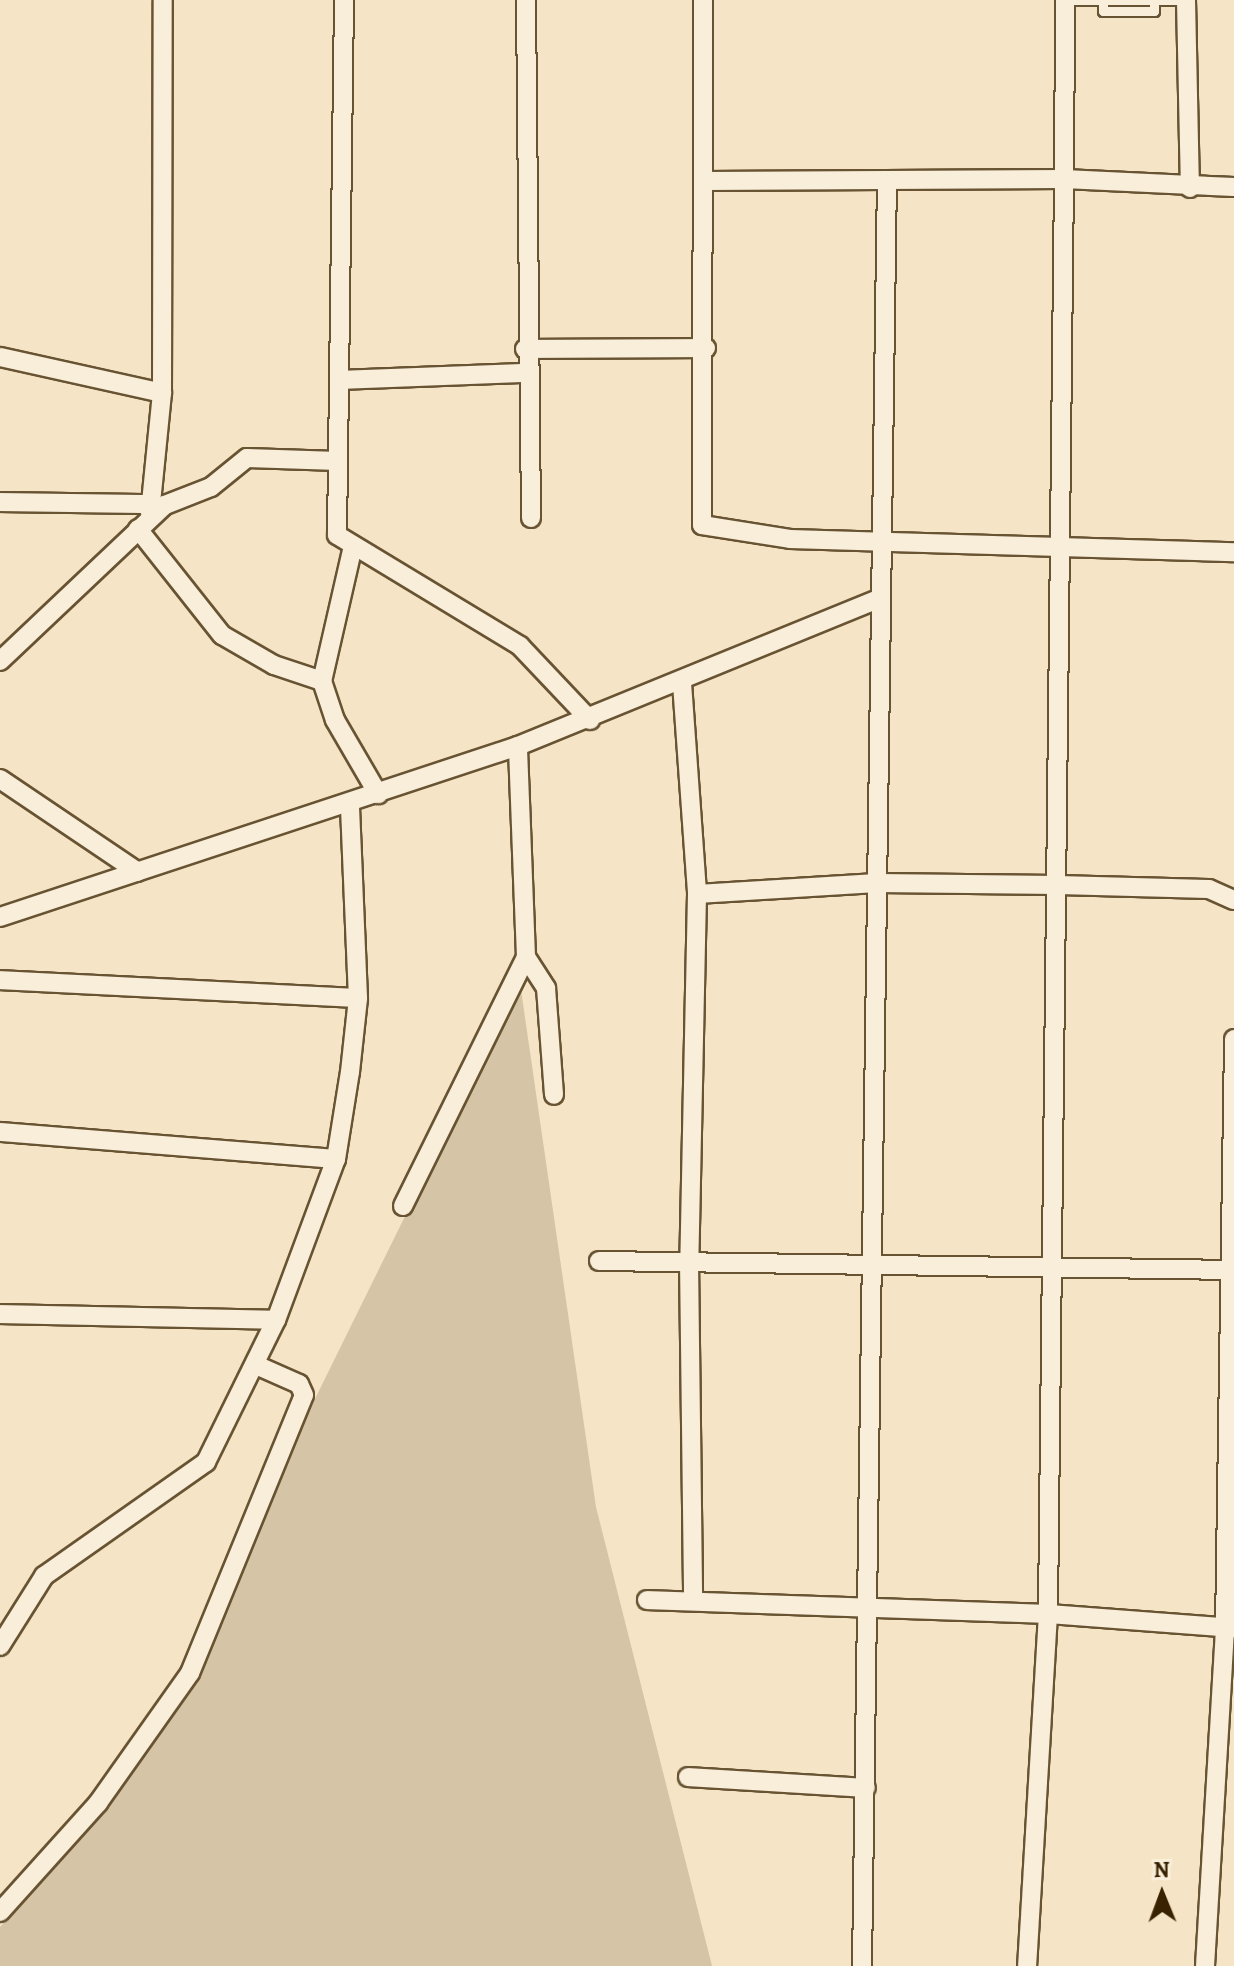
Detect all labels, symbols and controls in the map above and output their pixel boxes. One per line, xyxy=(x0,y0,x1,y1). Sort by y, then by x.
north arrow xyxy=(1122,1854,1202,1934)
text: N xyxy=(1153,1855,1170,1885)

